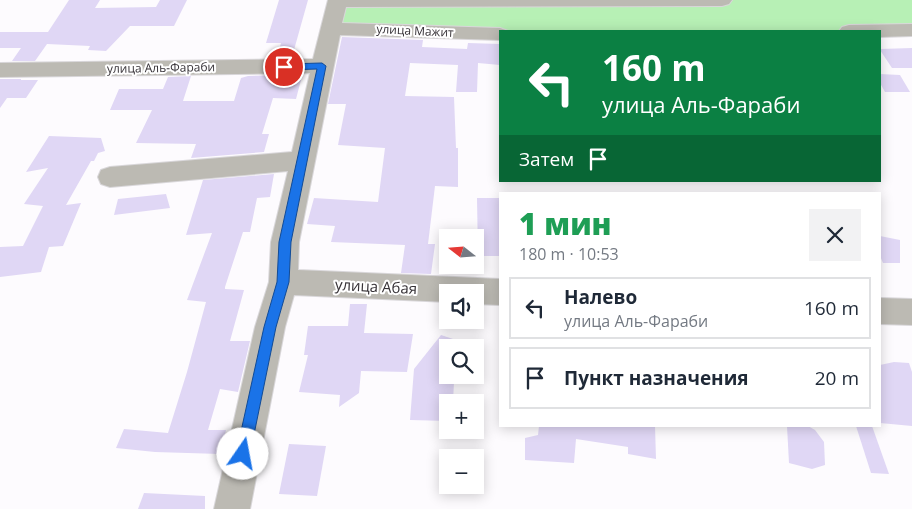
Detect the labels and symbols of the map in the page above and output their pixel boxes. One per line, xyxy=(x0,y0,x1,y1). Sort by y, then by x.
street label: улица Мажит xyxy=(376,20,454,41)
pin xyxy=(263,46,305,88)
street label: улица Аль-Фараби xyxy=(107,58,215,77)
north arrow xyxy=(439,229,484,274)
street label: улица Абая xyxy=(334,274,418,298)
position arrow xyxy=(216,427,268,479)

